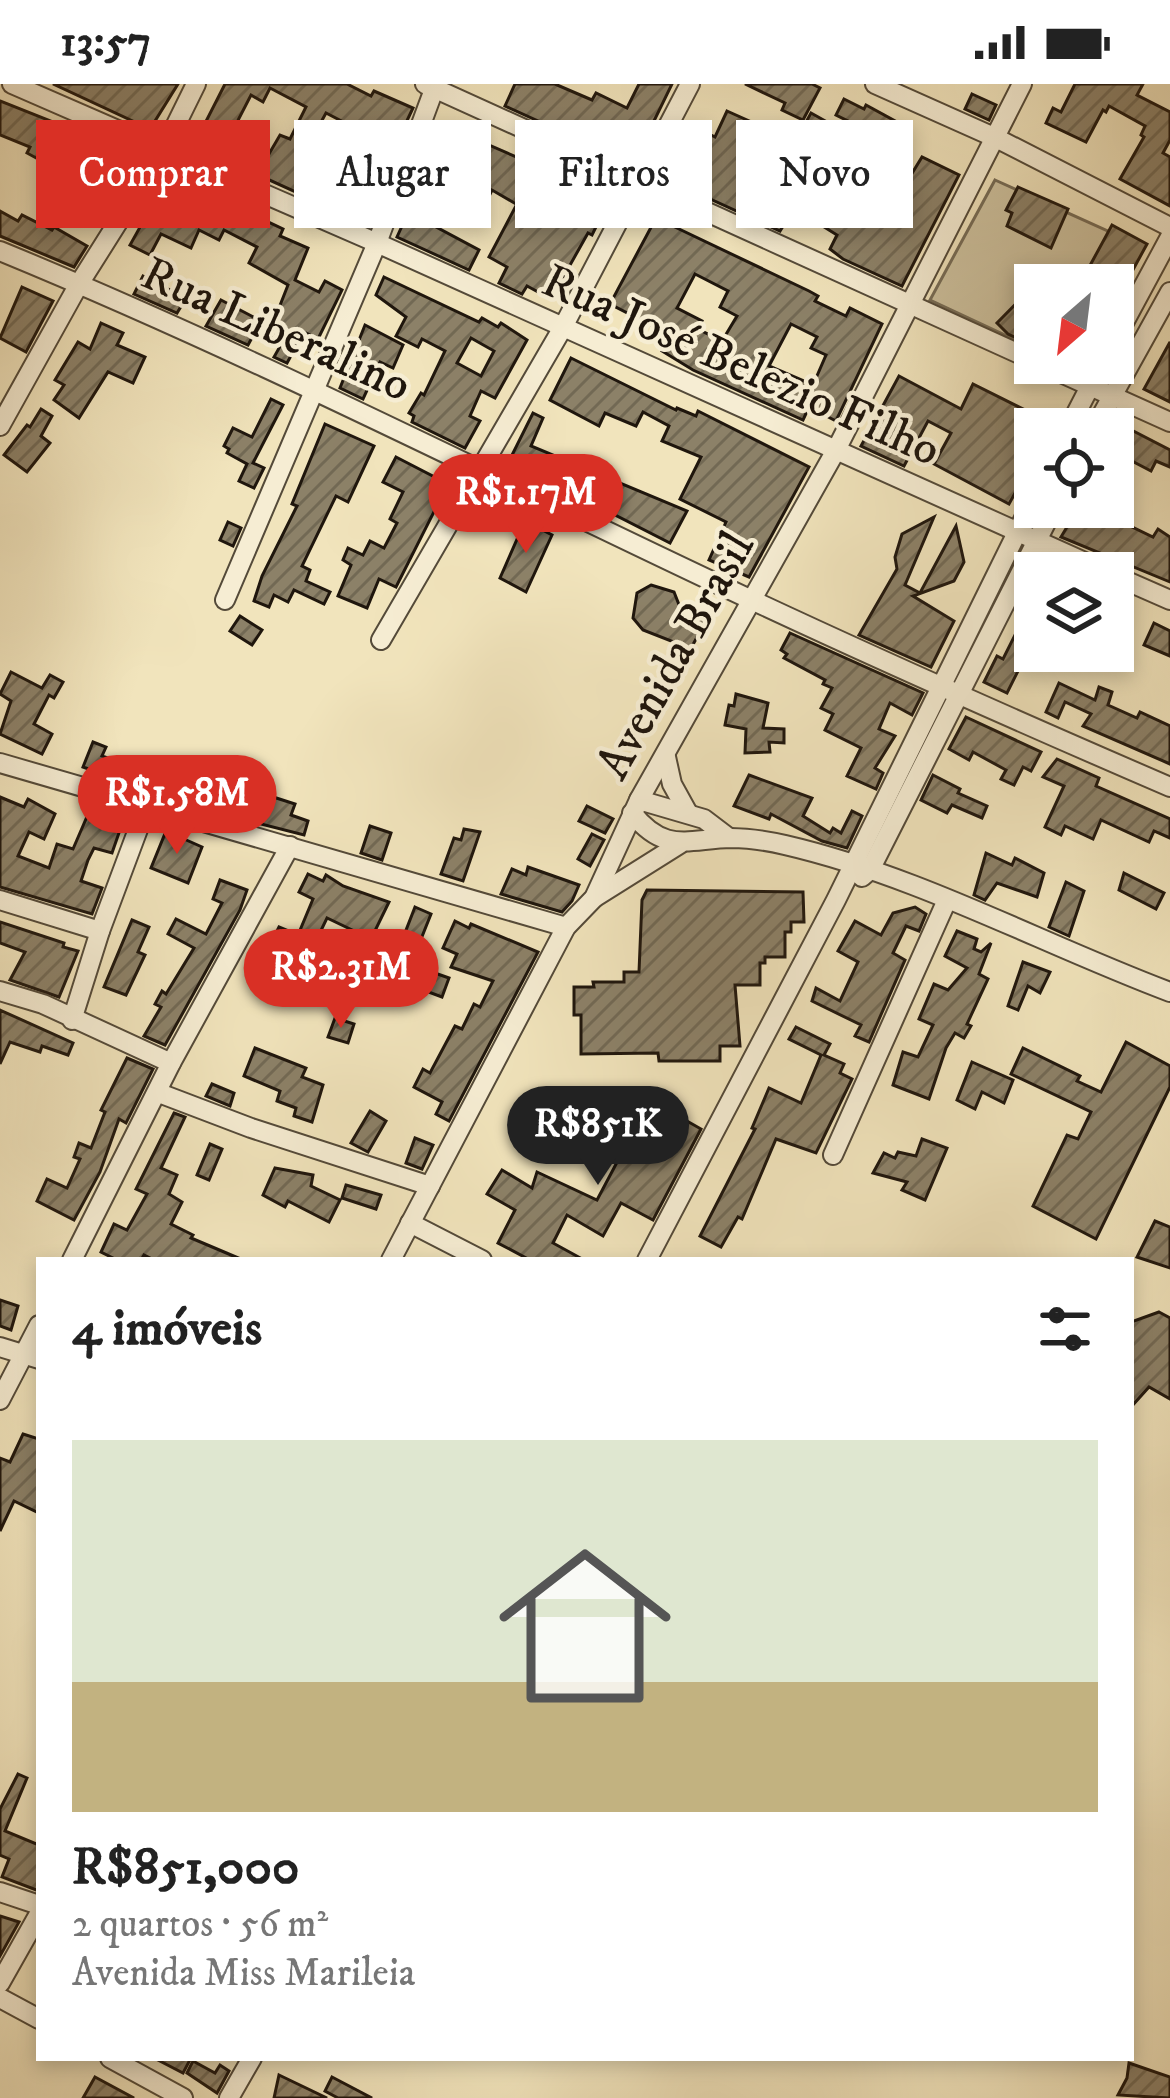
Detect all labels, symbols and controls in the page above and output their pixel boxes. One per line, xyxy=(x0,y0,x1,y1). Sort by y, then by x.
text: 13:57 xyxy=(60,14,151,70)
chip: Comprar xyxy=(36,120,270,228)
chip: Alugar xyxy=(294,120,491,228)
chip: Filtros xyxy=(515,120,712,228)
chip: Novo xyxy=(736,120,913,228)
street label: Rua Liberalino xyxy=(132,244,420,416)
street label: Rua José Belezio Filho xyxy=(533,251,949,481)
north arrow xyxy=(1014,264,1134,384)
map controls xyxy=(1014,264,1134,672)
button: locate xyxy=(1014,408,1134,528)
pin: R$1.17M xyxy=(415,454,637,556)
text: R$1.17M xyxy=(455,468,597,517)
street label: Avenida Brasil xyxy=(583,521,769,790)
button: layers xyxy=(1014,552,1134,672)
pin: R$1.58M xyxy=(66,755,288,857)
text: R$1.58M xyxy=(105,769,249,818)
pin: R$2.31M xyxy=(230,929,452,1031)
text: R$2.31M xyxy=(271,943,411,992)
pin: R$851K xyxy=(500,1086,696,1188)
text: R$851K xyxy=(534,1100,662,1149)
icon: filters xyxy=(1032,1296,1098,1362)
text: 4 imóveis xyxy=(72,1297,262,1361)
icon: home xyxy=(477,1518,693,1734)
text: R$851,000 xyxy=(72,1836,299,1900)
text: 2 quartos · 56 m² xyxy=(72,1900,328,1949)
text: Avenida Miss Marileia xyxy=(72,1949,415,1998)

